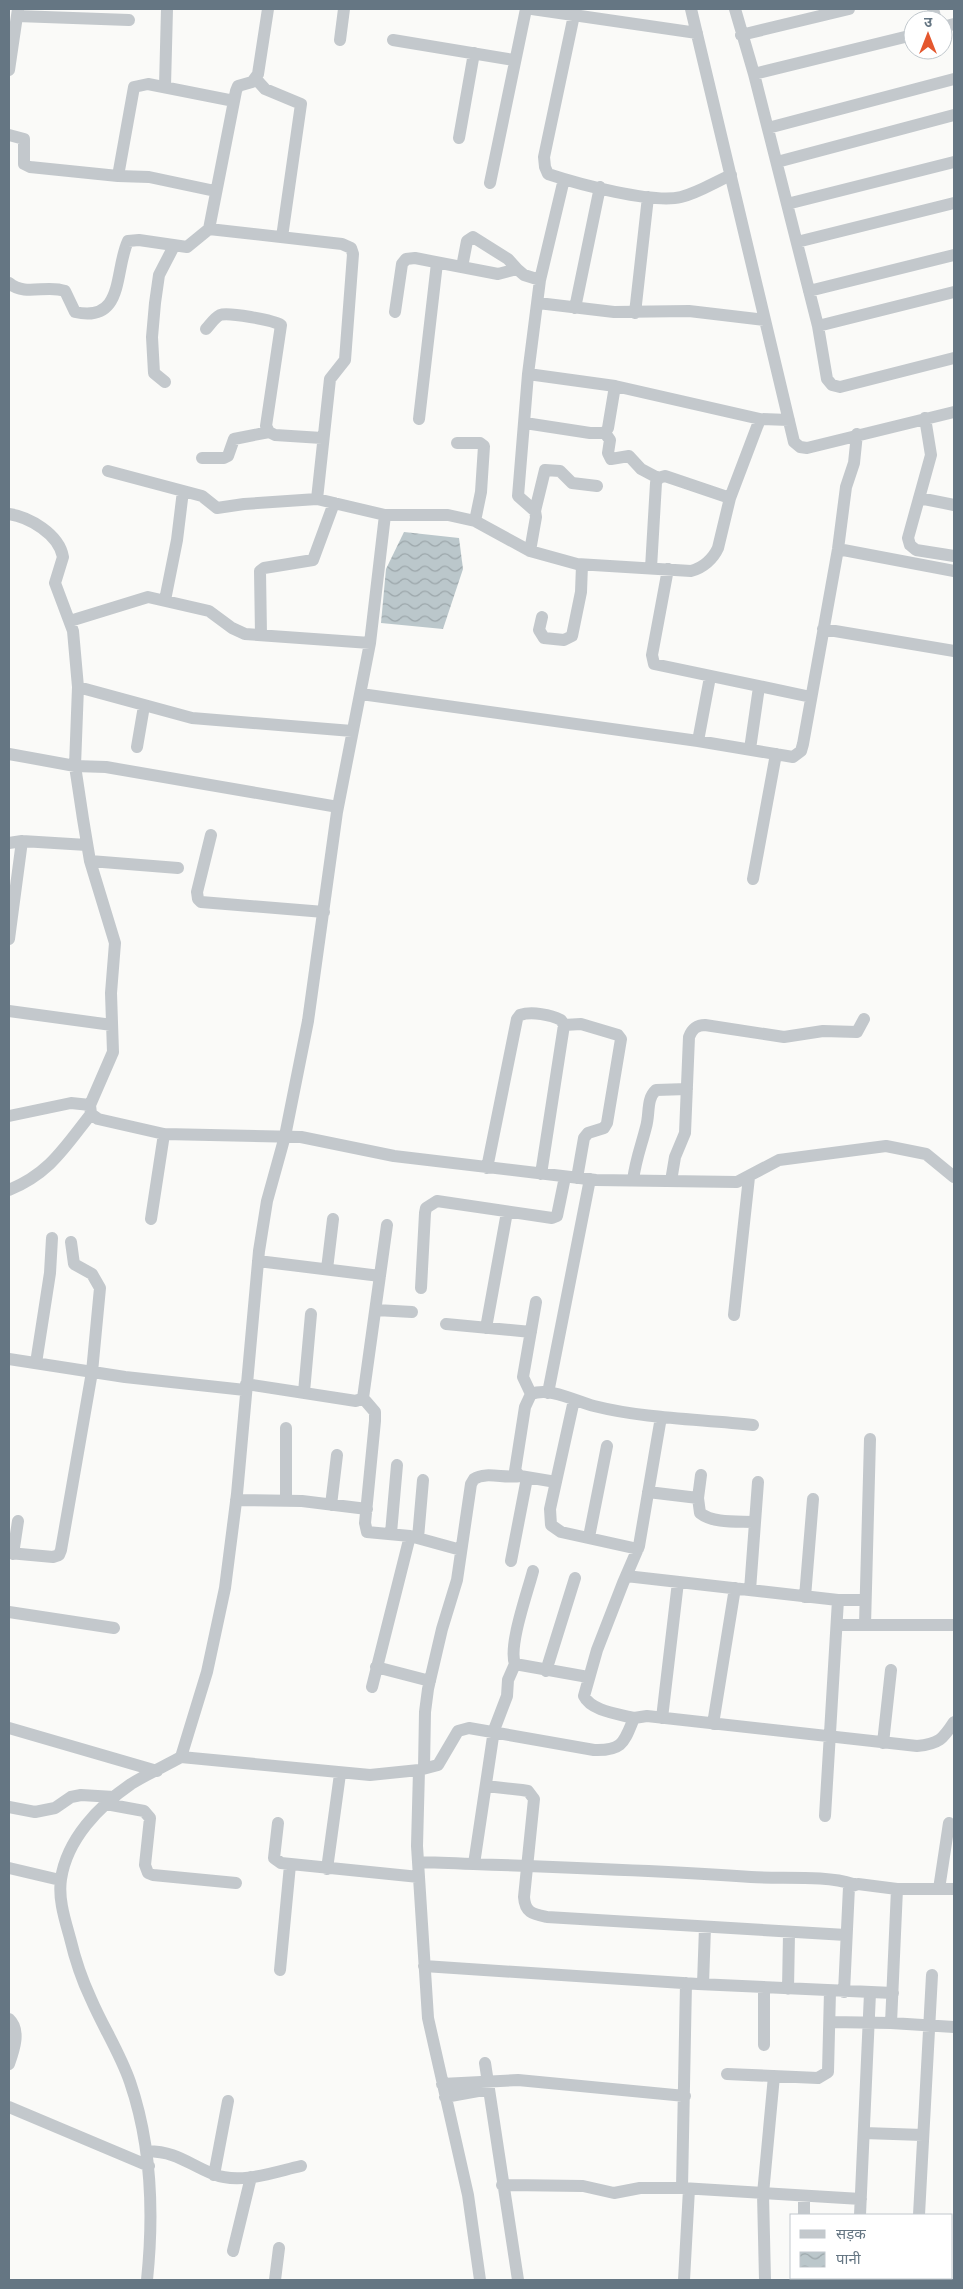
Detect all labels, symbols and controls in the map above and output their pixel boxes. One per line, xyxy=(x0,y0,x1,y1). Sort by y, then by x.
north arrow xyxy=(903,10,953,60)
text: उ xyxy=(924,13,933,31)
legend xyxy=(790,2214,953,2279)
text: सड़क xyxy=(836,2224,866,2244)
text: पानी xyxy=(836,2249,862,2269)

